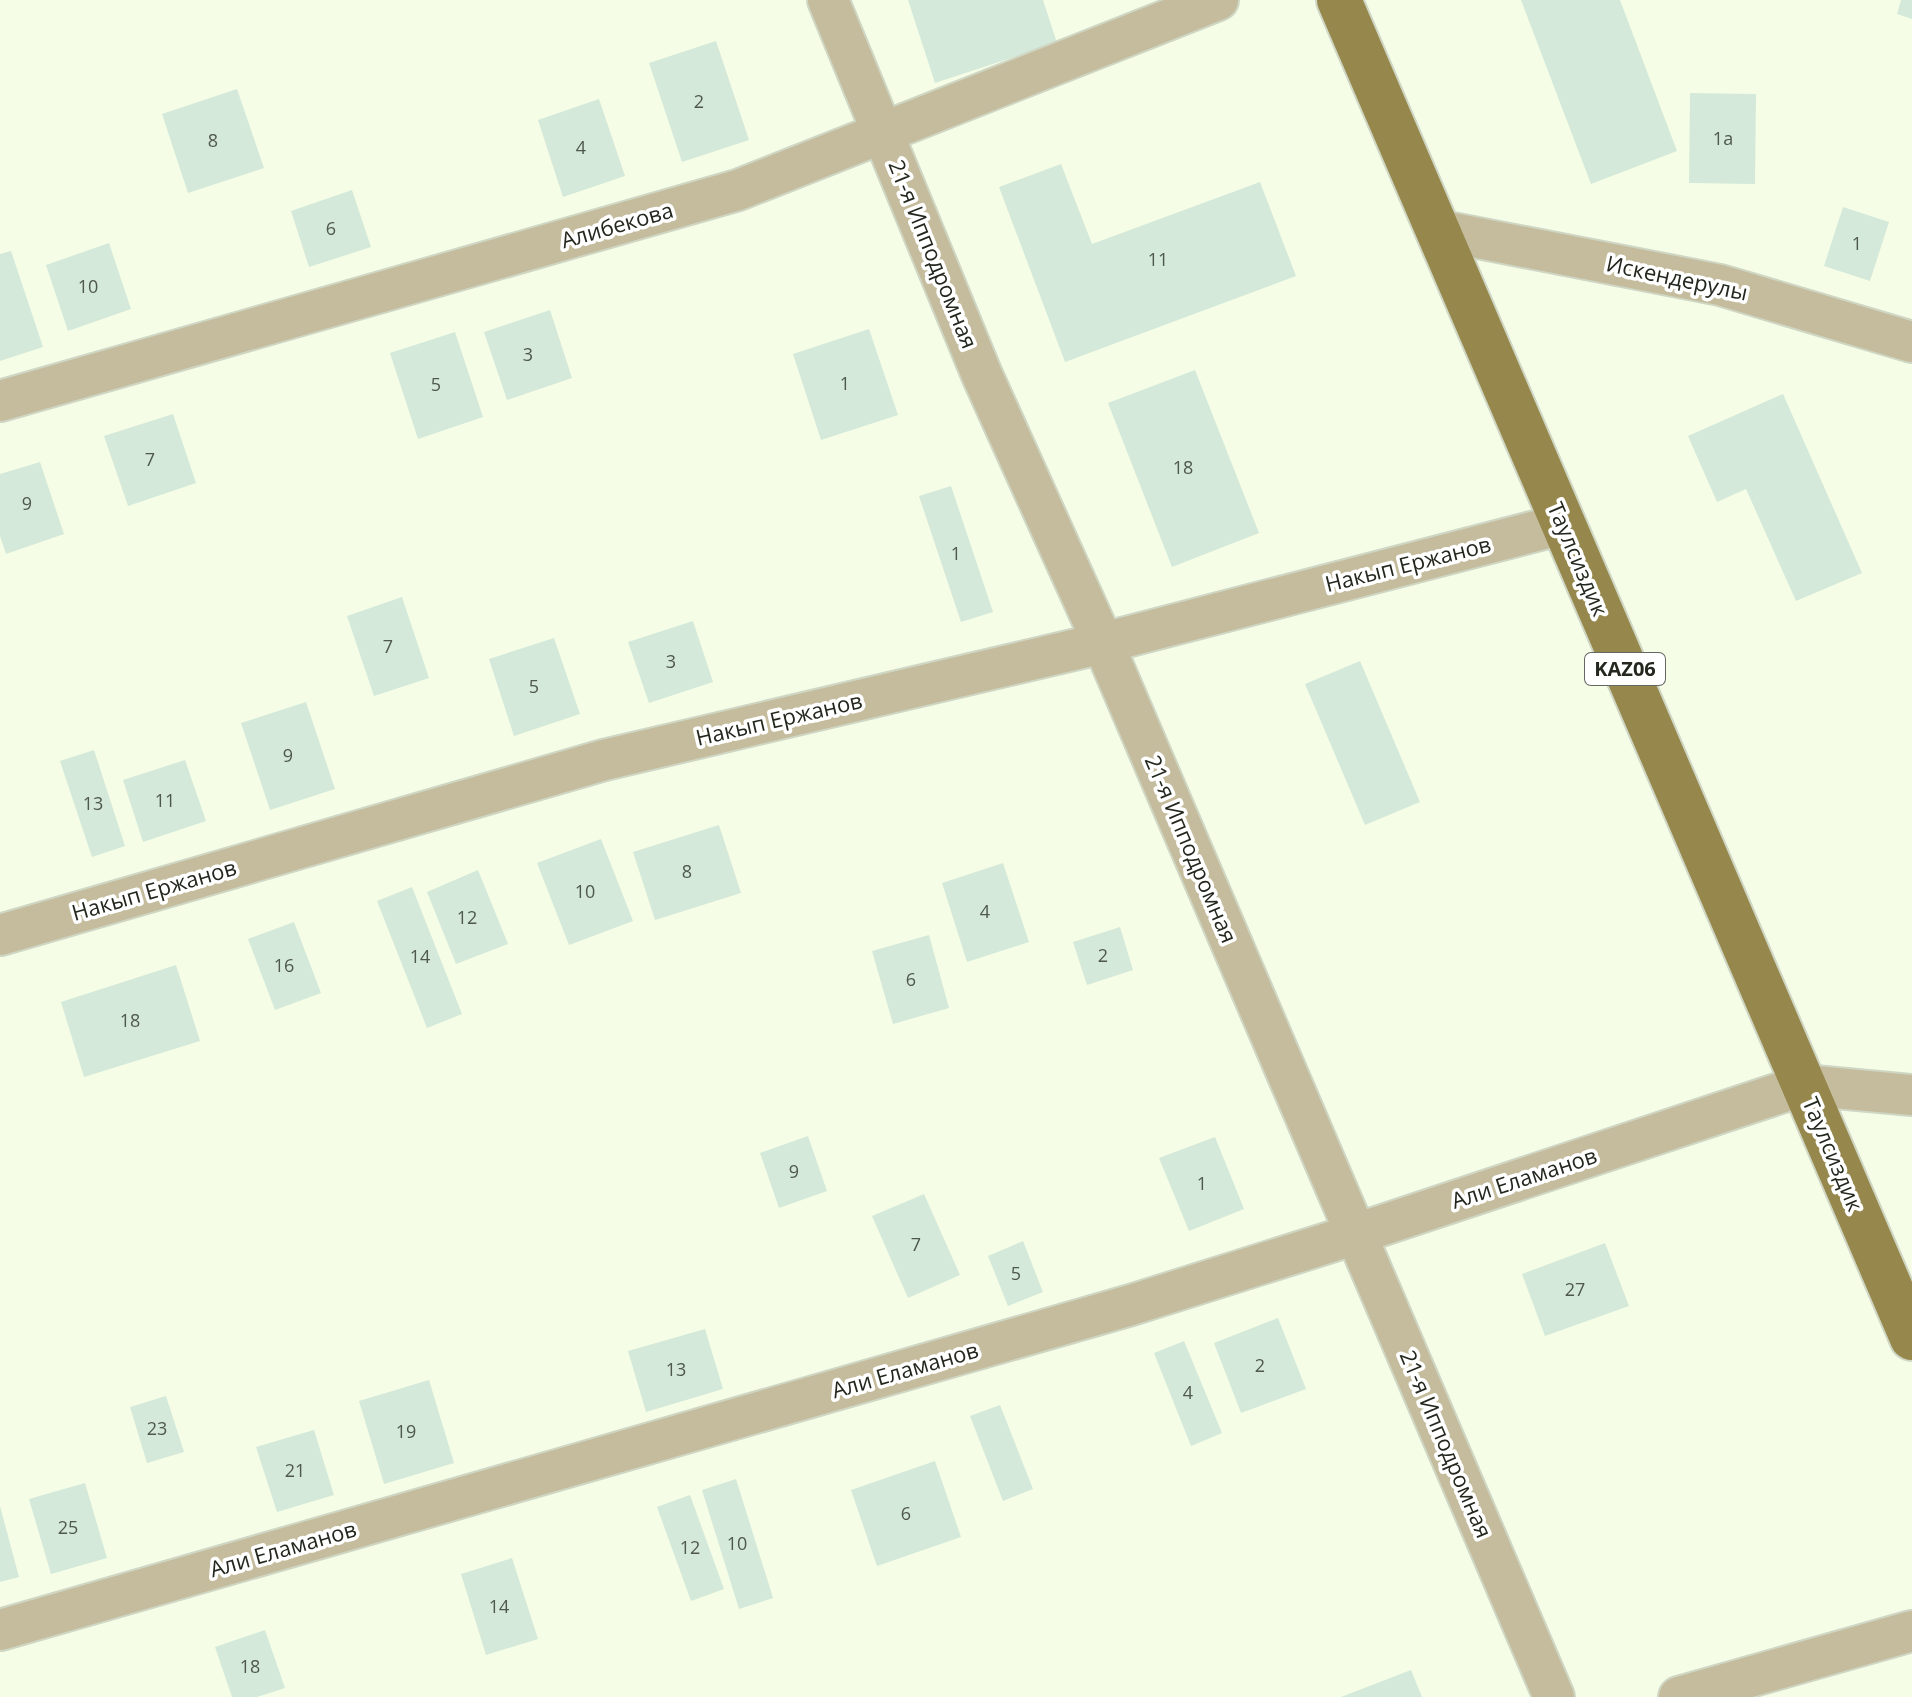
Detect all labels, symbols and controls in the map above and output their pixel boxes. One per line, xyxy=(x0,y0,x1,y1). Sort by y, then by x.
house number: 2 xyxy=(694,89,704,113)
house number: 1а xyxy=(1713,126,1733,150)
house number: 8 xyxy=(208,128,218,152)
house number: 4 xyxy=(576,135,586,159)
street label: 21-я Ипподромная xyxy=(882,155,986,353)
street label: Алибекова xyxy=(557,194,676,254)
house number: 6 xyxy=(326,216,336,240)
house number: 1 xyxy=(1852,231,1862,255)
house number: 11 xyxy=(1148,247,1168,271)
street label: Искендерулы xyxy=(1604,247,1751,307)
house number: 10 xyxy=(78,274,98,298)
house number: 3 xyxy=(523,342,533,366)
house number: 1 xyxy=(840,371,850,395)
house number: 5 xyxy=(431,372,441,396)
house number: 7 xyxy=(145,447,155,471)
house number: 18 xyxy=(1173,455,1193,479)
house number: 9 xyxy=(22,491,32,515)
street label: Таулсиздик xyxy=(1541,497,1617,621)
street label: Накып Ержанов xyxy=(1322,528,1494,598)
house number: 1 xyxy=(951,541,961,565)
house number: 7 xyxy=(383,634,393,658)
house number: 3 xyxy=(666,649,676,673)
road number: KAZ06 xyxy=(1585,653,1665,685)
house number: 5 xyxy=(529,674,539,698)
street label: Накып Ержанов xyxy=(693,684,865,752)
house number: 9 xyxy=(283,743,293,767)
street label: 21-я Ипподромная xyxy=(1139,750,1245,947)
house number: 11 xyxy=(155,788,175,812)
house number: 13 xyxy=(83,791,103,815)
street label: Накып Ержанов xyxy=(68,851,240,927)
house number: 8 xyxy=(682,859,692,883)
house number: 10 xyxy=(575,879,595,903)
house number: 4 xyxy=(980,899,990,923)
house number: 12 xyxy=(457,905,477,929)
house number: 2 xyxy=(1098,943,1108,967)
house number: 14 xyxy=(410,944,430,968)
house number: 16 xyxy=(274,953,294,977)
house number: 6 xyxy=(906,967,916,991)
house number: 18 xyxy=(120,1008,140,1032)
street label: Таулсиздик xyxy=(1796,1092,1872,1216)
street label: Али Еламанов xyxy=(1447,1139,1600,1215)
house number: 9 xyxy=(789,1159,799,1183)
house number: 1 xyxy=(1197,1171,1207,1195)
house number: 7 xyxy=(911,1232,921,1256)
house number: 5 xyxy=(1011,1261,1021,1285)
house number: 27 xyxy=(1565,1277,1585,1301)
street label: Али Еламанов xyxy=(828,1334,982,1404)
street label: 21-я Ипподромная xyxy=(1394,1345,1500,1542)
house number: 2 xyxy=(1255,1353,1265,1377)
house number: 13 xyxy=(666,1357,686,1381)
house number: 4 xyxy=(1183,1380,1193,1404)
house number: 23 xyxy=(147,1416,167,1440)
house number: 19 xyxy=(396,1419,416,1443)
house number: 21 xyxy=(285,1458,305,1482)
house number: 6 xyxy=(901,1501,911,1525)
street label: Али Еламанов xyxy=(206,1513,360,1583)
house number: 25 xyxy=(58,1515,78,1539)
house number: 10 xyxy=(727,1531,747,1555)
house number: 12 xyxy=(680,1535,700,1559)
house number: 14 xyxy=(489,1594,509,1618)
house number: 18 xyxy=(240,1654,260,1678)

